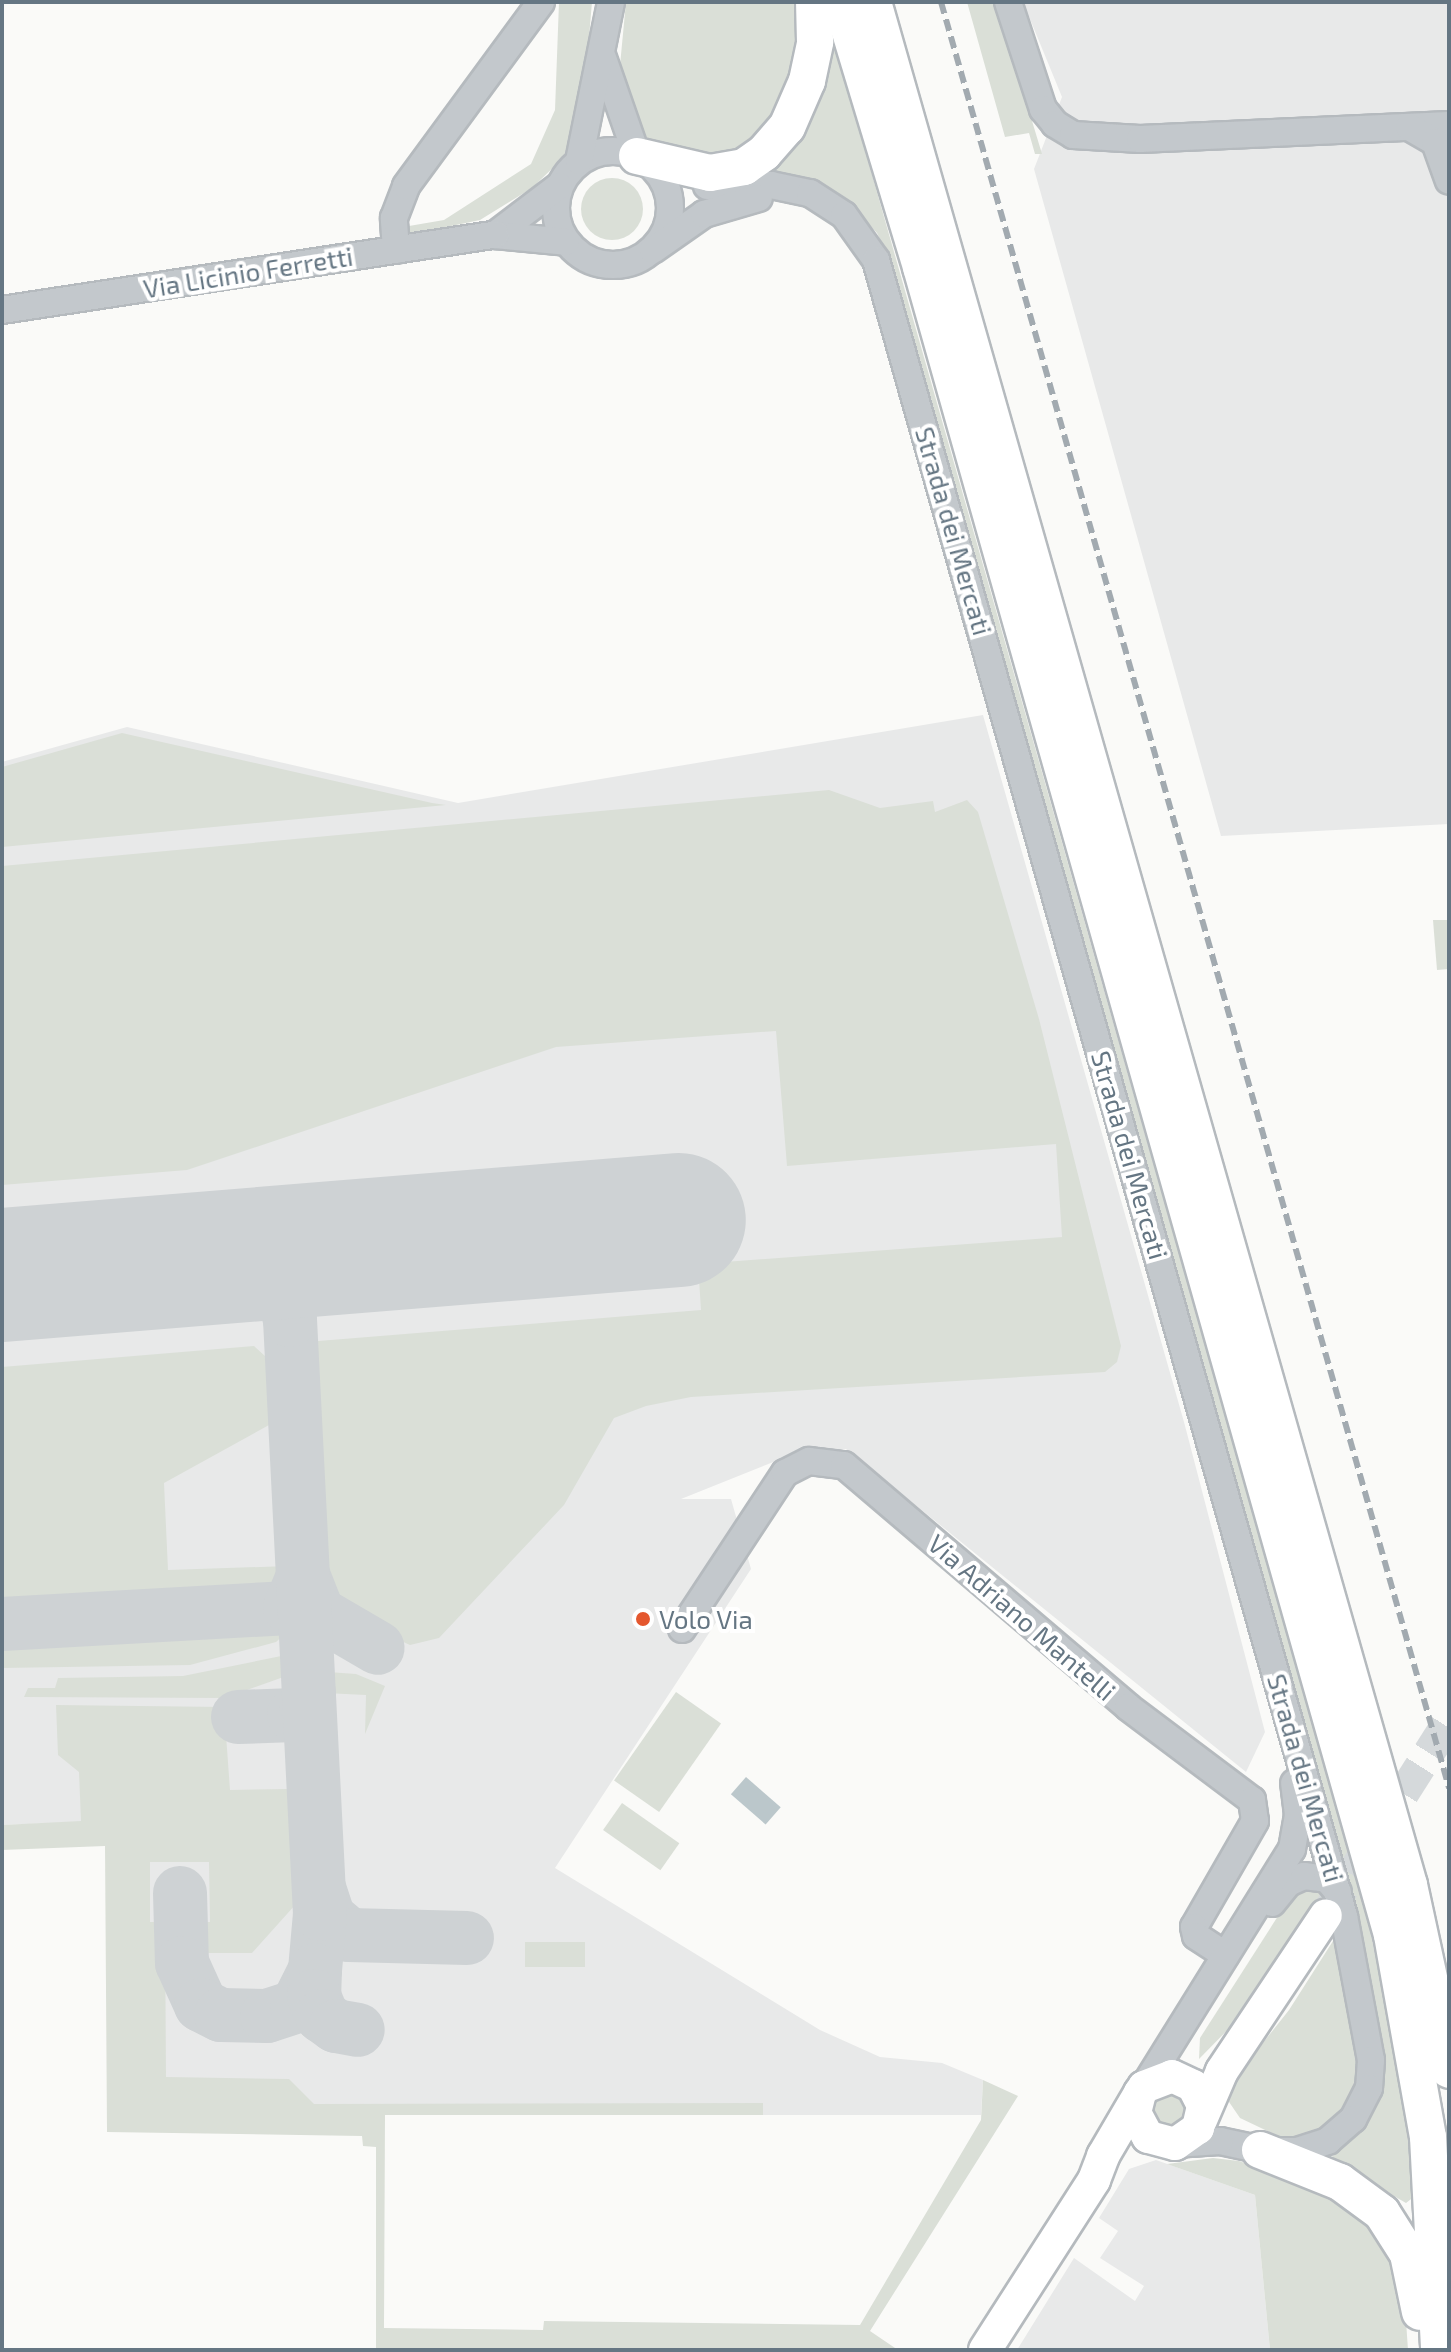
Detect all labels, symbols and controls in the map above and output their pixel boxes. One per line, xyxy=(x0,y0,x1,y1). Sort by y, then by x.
street label: Via Licinio Ferretti xyxy=(141,240,355,304)
street label: Strada dei Mercati xyxy=(909,423,999,639)
street label: Strada dei Mercati xyxy=(1085,1047,1175,1263)
street label: Via Adriano Mantelli xyxy=(922,1527,1122,1707)
place label: Volo Via xyxy=(659,1603,753,1635)
marker: Volo Via xyxy=(634,1610,652,1628)
street label: Strada dei Mercati xyxy=(1261,1670,1351,1886)

